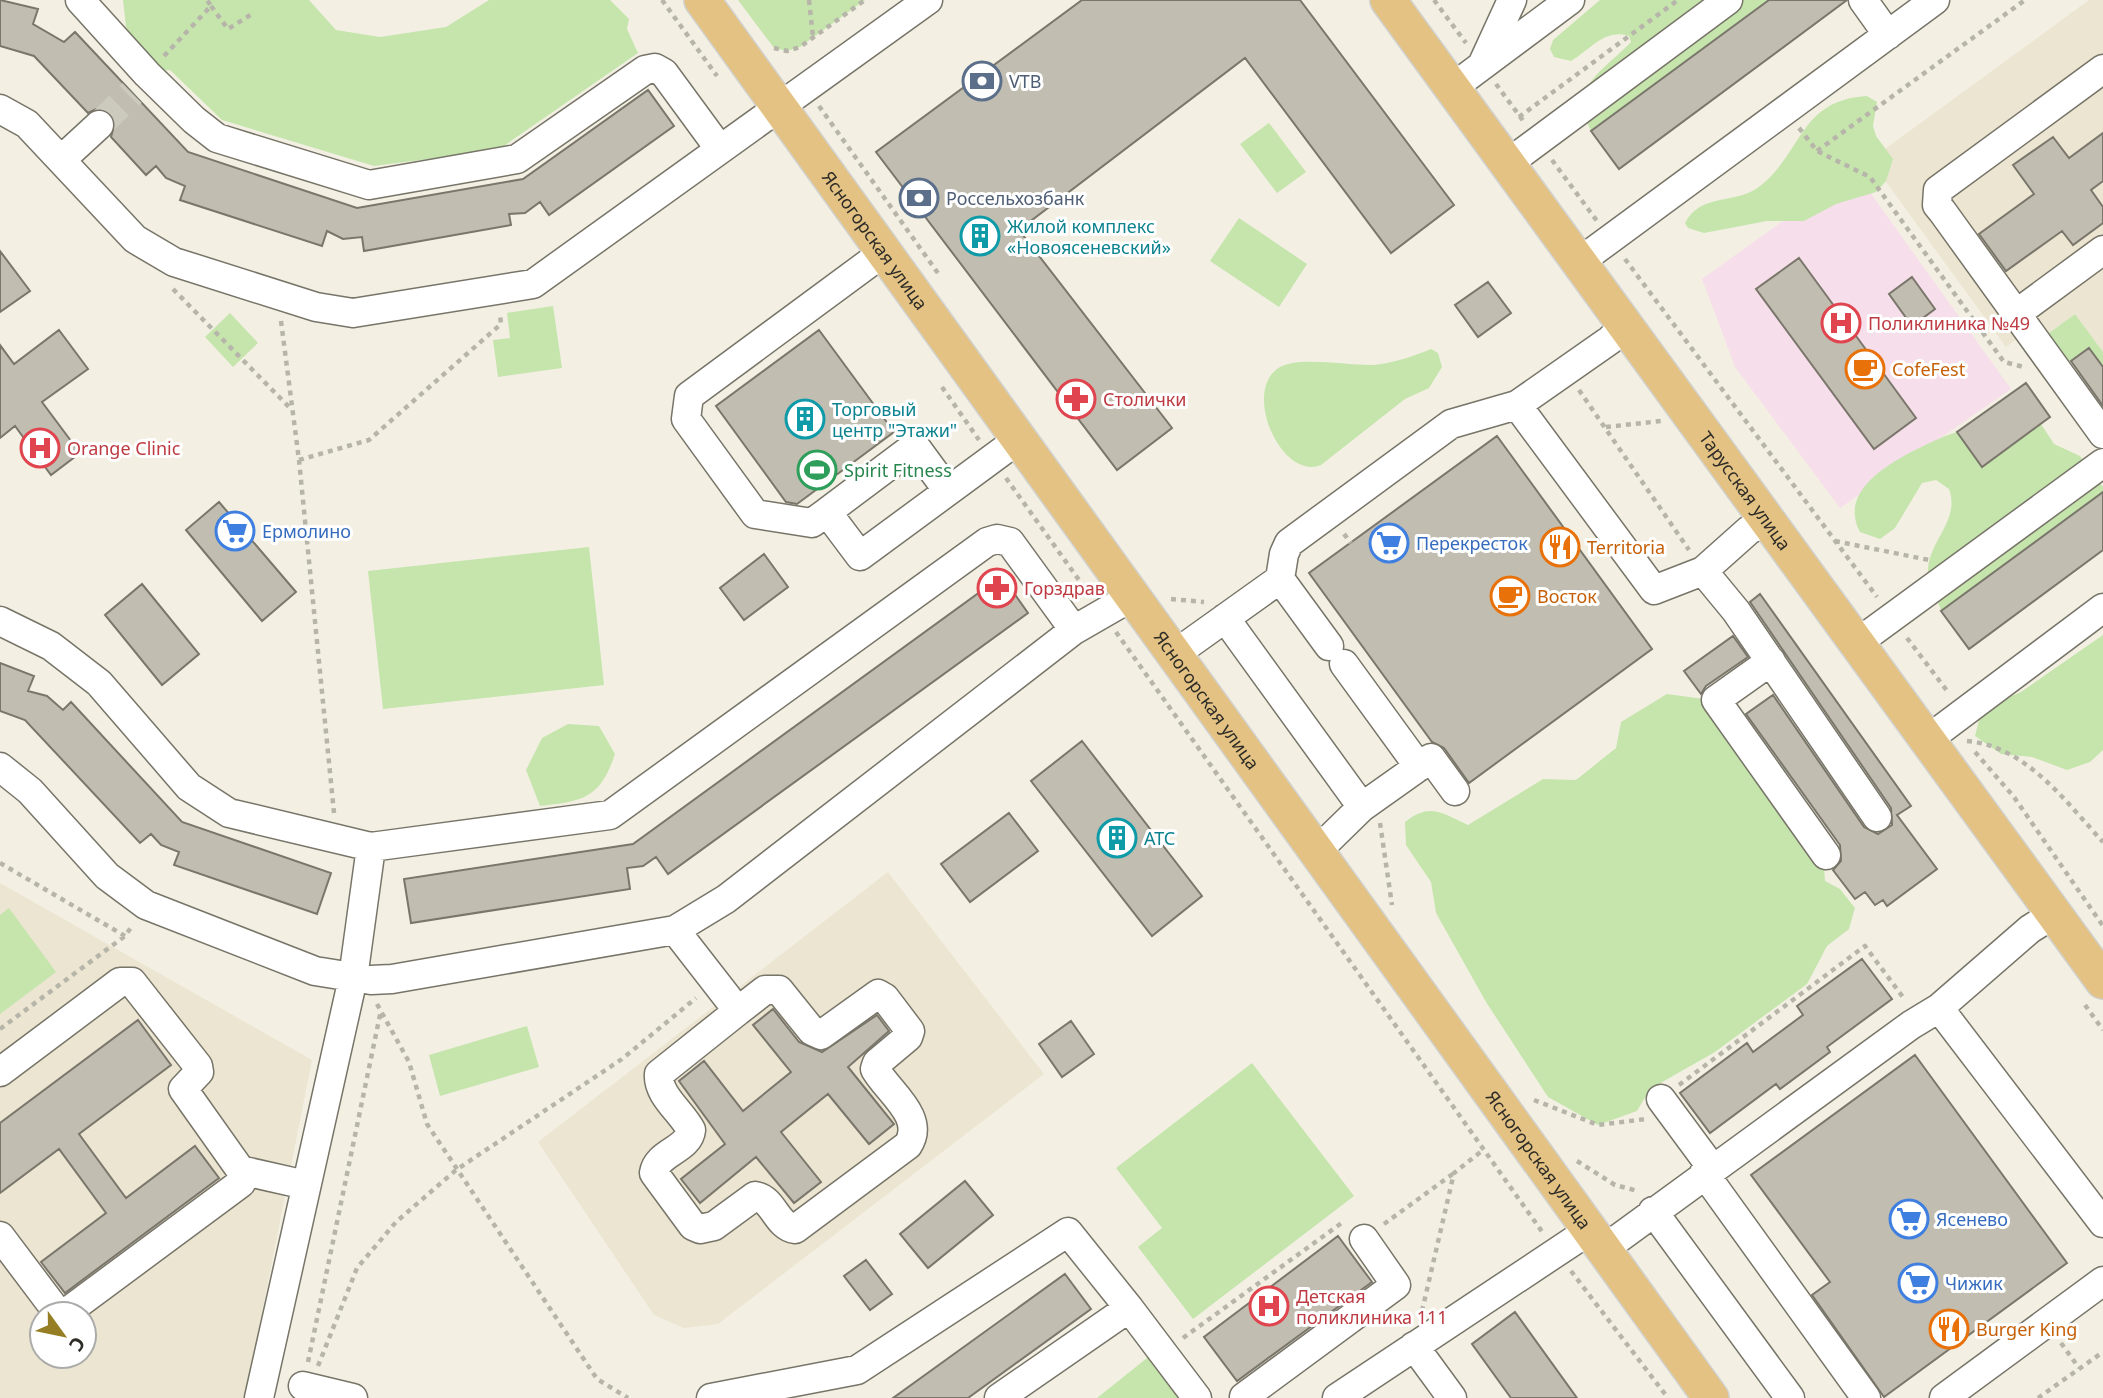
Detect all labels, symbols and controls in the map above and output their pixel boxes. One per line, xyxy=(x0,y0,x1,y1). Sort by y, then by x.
bank icon: VTB xyxy=(961,60,1003,102)
place label: VTB xyxy=(1009,69,1042,93)
street label: Ясногорская улица xyxy=(817,166,933,314)
bank icon: Россельхозбанк xyxy=(898,177,940,219)
place label: Россельхозбанк xyxy=(946,186,1085,210)
place label: Жилой комплекс «Новоясеневский» xyxy=(1007,214,1171,259)
building icon: Жилой комплекс «Новоясеневский» xyxy=(959,215,1001,257)
hospital icon: Поликлиника №49 xyxy=(1820,302,1862,344)
place label: Поликлиника №49 xyxy=(1868,311,2030,335)
cafe icon: CofeFest xyxy=(1844,348,1886,390)
place label: CofeFest xyxy=(1892,357,1966,381)
pharmacy icon: Столички xyxy=(1055,378,1097,420)
place label: Столички xyxy=(1103,387,1186,411)
place label: Торговый центр "Этажи" xyxy=(832,397,957,442)
building icon: Торговый центр "Этажи" xyxy=(784,398,826,440)
street label: Тарусская улица xyxy=(1694,426,1797,555)
hospital icon: Orange Clinic xyxy=(19,427,61,469)
place label: Orange Clinic xyxy=(67,436,181,460)
sports icon: Spirit Fitness xyxy=(796,449,838,491)
place label: Spirit Fitness xyxy=(844,458,952,482)
supermarket icon: Ермолино xyxy=(214,510,256,552)
place label: Ермолино xyxy=(262,519,351,543)
supermarket icon: Перекресток xyxy=(1368,522,1410,564)
restaurant icon: Territoria xyxy=(1539,526,1581,568)
place label: Перекресток xyxy=(1416,531,1528,555)
place label: Territoria xyxy=(1587,535,1665,559)
pharmacy icon: Горздрав xyxy=(976,567,1018,609)
cafe icon: Восток xyxy=(1489,575,1531,617)
place label: Горздрав xyxy=(1024,576,1105,600)
place label: Восток xyxy=(1537,584,1597,608)
street label: Ясногорская улица xyxy=(1149,626,1265,774)
building icon: АТС xyxy=(1096,817,1138,859)
place label: АТС xyxy=(1144,826,1175,850)
street label: Ясногорская улица xyxy=(1481,1085,1597,1234)
supermarket icon: Ясенево xyxy=(1888,1198,1930,1240)
place label: Ясенево xyxy=(1936,1207,2008,1231)
supermarket icon: Чижик xyxy=(1897,1262,1939,1304)
place label: Чижик xyxy=(1945,1271,2003,1295)
place label: Детская поликлиника 111 xyxy=(1296,1284,1448,1329)
hospital icon: Детская поликлиника 111 xyxy=(1248,1285,1290,1327)
north arrow xyxy=(28,1300,98,1370)
restaurant icon: Burger King xyxy=(1928,1308,1970,1350)
place label: Burger King xyxy=(1976,1317,2077,1341)
text: С xyxy=(63,1332,92,1356)

